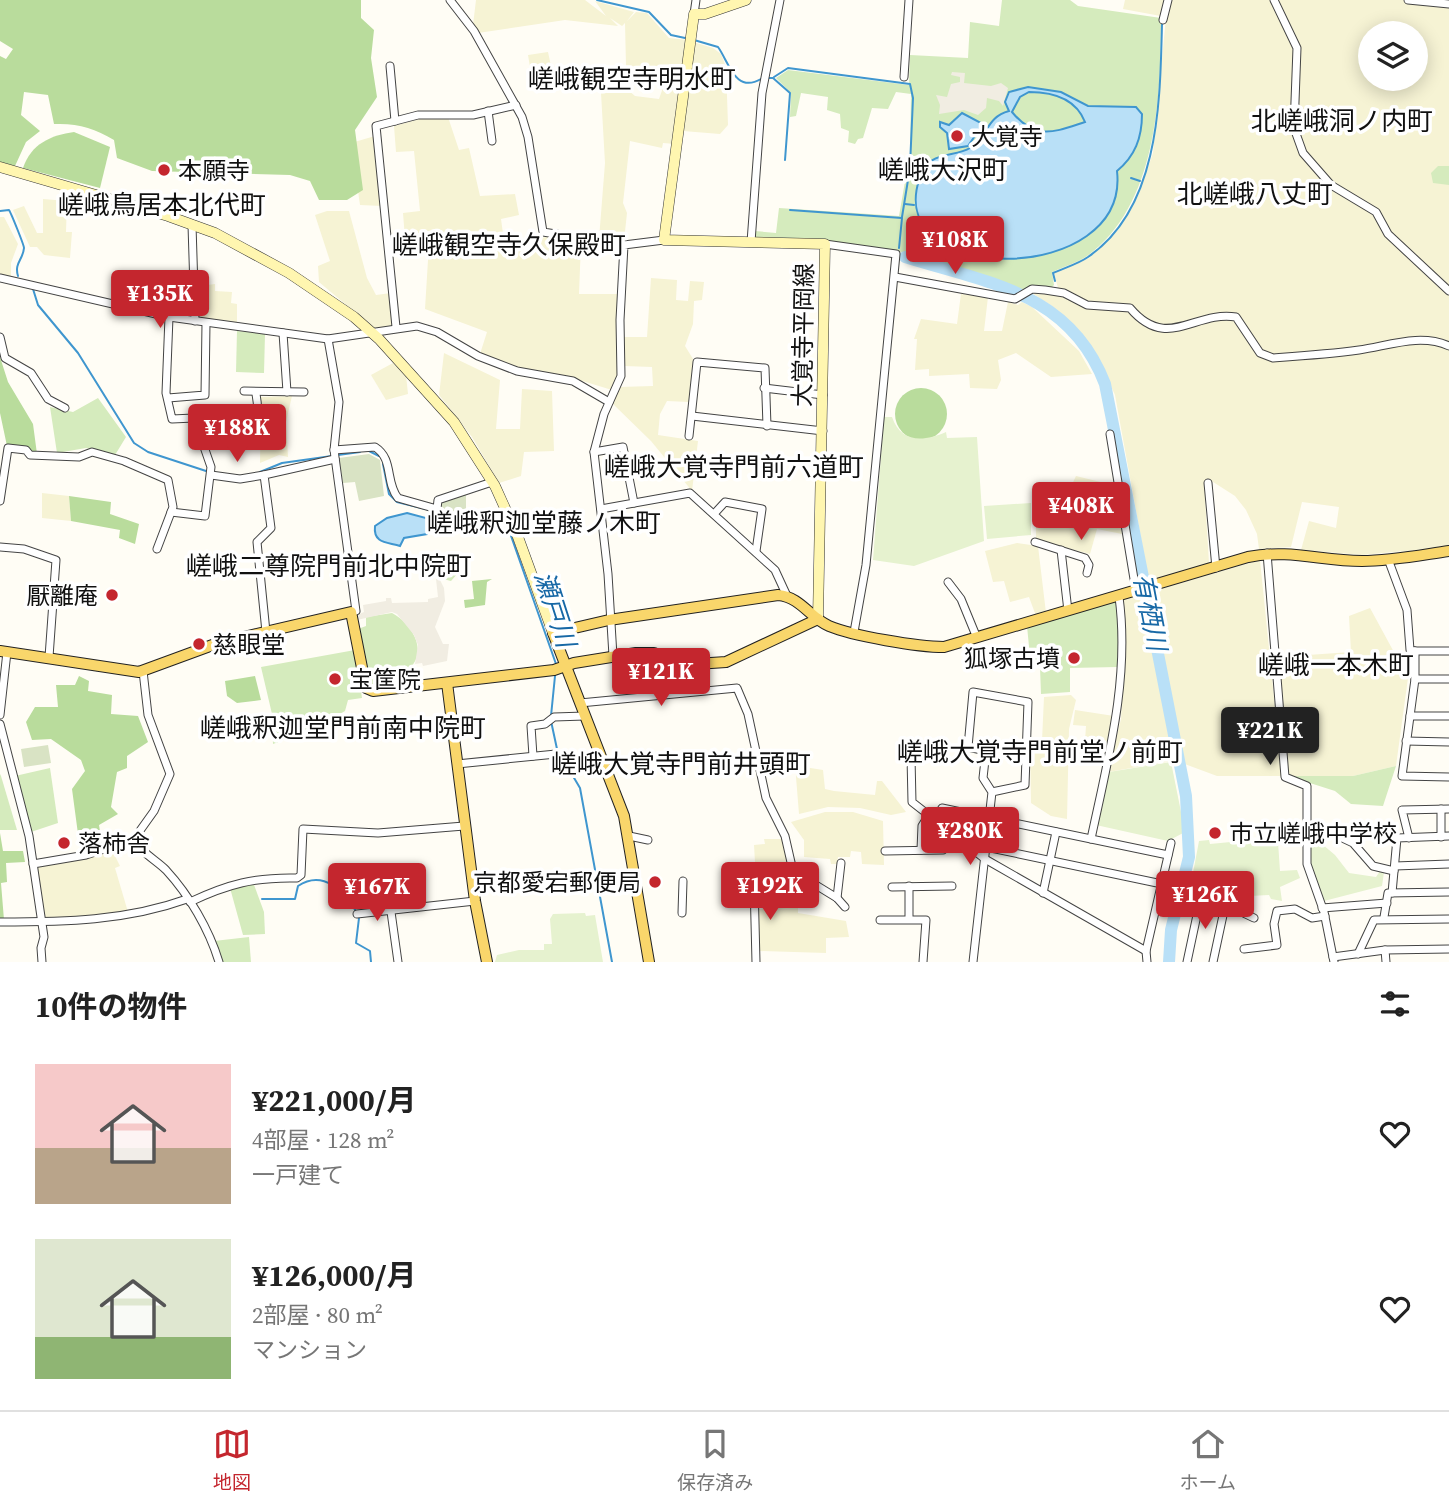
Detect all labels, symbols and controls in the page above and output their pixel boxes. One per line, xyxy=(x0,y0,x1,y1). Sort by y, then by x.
map controls xyxy=(1358,21,1428,91)
button: layers xyxy=(1358,21,1428,91)
district label: 嵯峨観空寺明水町 xyxy=(528,61,736,97)
district label: 北嵯峨洞ノ内町 xyxy=(1251,103,1433,139)
place label: 大覚寺 xyxy=(971,120,1043,153)
marker: 大覚寺 xyxy=(949,128,965,144)
district label: 嵯峨大沢町 xyxy=(878,152,1008,188)
place label: 本願寺 xyxy=(178,154,250,187)
marker: 本願寺 xyxy=(156,162,172,178)
district label: 北嵯峨八丈町 xyxy=(1177,176,1333,212)
district label: 嵯峨鳥居本北代町 xyxy=(58,187,266,223)
pin: ¥108K xyxy=(906,216,1004,276)
text: ¥108K xyxy=(922,223,988,255)
district label: 嵯峨観空寺久保殿町 xyxy=(392,227,626,263)
street label: 大覚寺平岡線 xyxy=(785,263,821,407)
pin: ¥135K xyxy=(111,270,209,330)
text: ¥135K xyxy=(127,277,193,309)
pin: ¥188K xyxy=(188,405,286,464)
text: ¥188K xyxy=(204,411,270,443)
district label: 嵯峨大覚寺門前六道町 xyxy=(604,449,864,485)
pin: ¥408K xyxy=(1032,482,1130,542)
text: ¥408K xyxy=(1048,489,1114,521)
district label: 嵯峨釈迦堂藤ノ木町 xyxy=(427,505,661,541)
district label: 嵯峨二尊院門前北中院町 xyxy=(186,548,472,584)
water label: 瀬戸川 xyxy=(526,566,585,654)
water label: 有栖川 xyxy=(1125,570,1176,657)
place label: 厭離庵 xyxy=(26,579,98,612)
marker: 厭離庵 xyxy=(104,587,120,603)
place label: 慈眼堂 xyxy=(213,628,285,661)
marker: 慈眼堂 xyxy=(191,636,207,652)
place label: 狐塚古墳 xyxy=(964,642,1060,675)
district label: 嵯峨一本木町 xyxy=(1258,647,1414,683)
pin: ¥121K xyxy=(612,648,710,708)
marker: 狐塚古墳 xyxy=(1066,650,1082,666)
text: ¥121K xyxy=(628,655,694,687)
place label: 宝筐院 xyxy=(349,663,421,696)
marker: 宝筐院 xyxy=(327,671,343,687)
pin: ¥221K xyxy=(1221,708,1319,767)
district label: 嵯峨釈迦堂門前南中院町 xyxy=(200,710,486,746)
text: ¥221K xyxy=(1237,714,1303,746)
district label: 嵯峨大覚寺門前堂ノ前町 xyxy=(897,734,1183,770)
district label: 嵯峨大覚寺門前井頭町 xyxy=(551,746,811,782)
pin: ¥280K xyxy=(921,808,1019,867)
text: ¥280K xyxy=(937,814,1003,846)
place label: 市立嵯峨中学校 xyxy=(1229,817,1397,850)
marker: 市立嵯峨中学校 xyxy=(1207,825,1223,841)
place label: 落柿舎 xyxy=(78,827,150,860)
marker: 落柿舎 xyxy=(56,835,72,851)
pin: ¥192K xyxy=(721,862,819,922)
pin: ¥167K xyxy=(328,864,426,923)
place label: 京都愛宕郵便局 xyxy=(473,866,641,899)
text: ¥192K xyxy=(737,869,803,901)
text: ¥167K xyxy=(344,870,410,902)
pin: ¥126K xyxy=(1156,872,1254,931)
marker: 京都愛宕郵便局 xyxy=(647,874,663,890)
text: ¥126K xyxy=(1172,878,1238,910)
icon: filters xyxy=(1376,985,1414,1023)
text: 10件の物件 xyxy=(35,986,188,1027)
text: ¥221,000/月 xyxy=(252,1080,416,1121)
icon: home xyxy=(91,1092,175,1176)
icon: heart xyxy=(1376,1115,1414,1153)
text: 4部屋 · 128 m² xyxy=(252,1124,395,1156)
text: 一戸建て xyxy=(252,1159,344,1191)
text: ¥126,000/月 xyxy=(252,1255,416,1296)
icon: home xyxy=(91,1267,175,1351)
icon: heart xyxy=(1376,1290,1414,1328)
text: 2部屋 · 80 m² xyxy=(252,1299,383,1331)
text: マンション xyxy=(252,1334,367,1366)
tab: 地図 xyxy=(213,1425,251,1495)
tab: 保存済み xyxy=(677,1425,753,1495)
tab: ホーム xyxy=(1179,1425,1236,1495)

